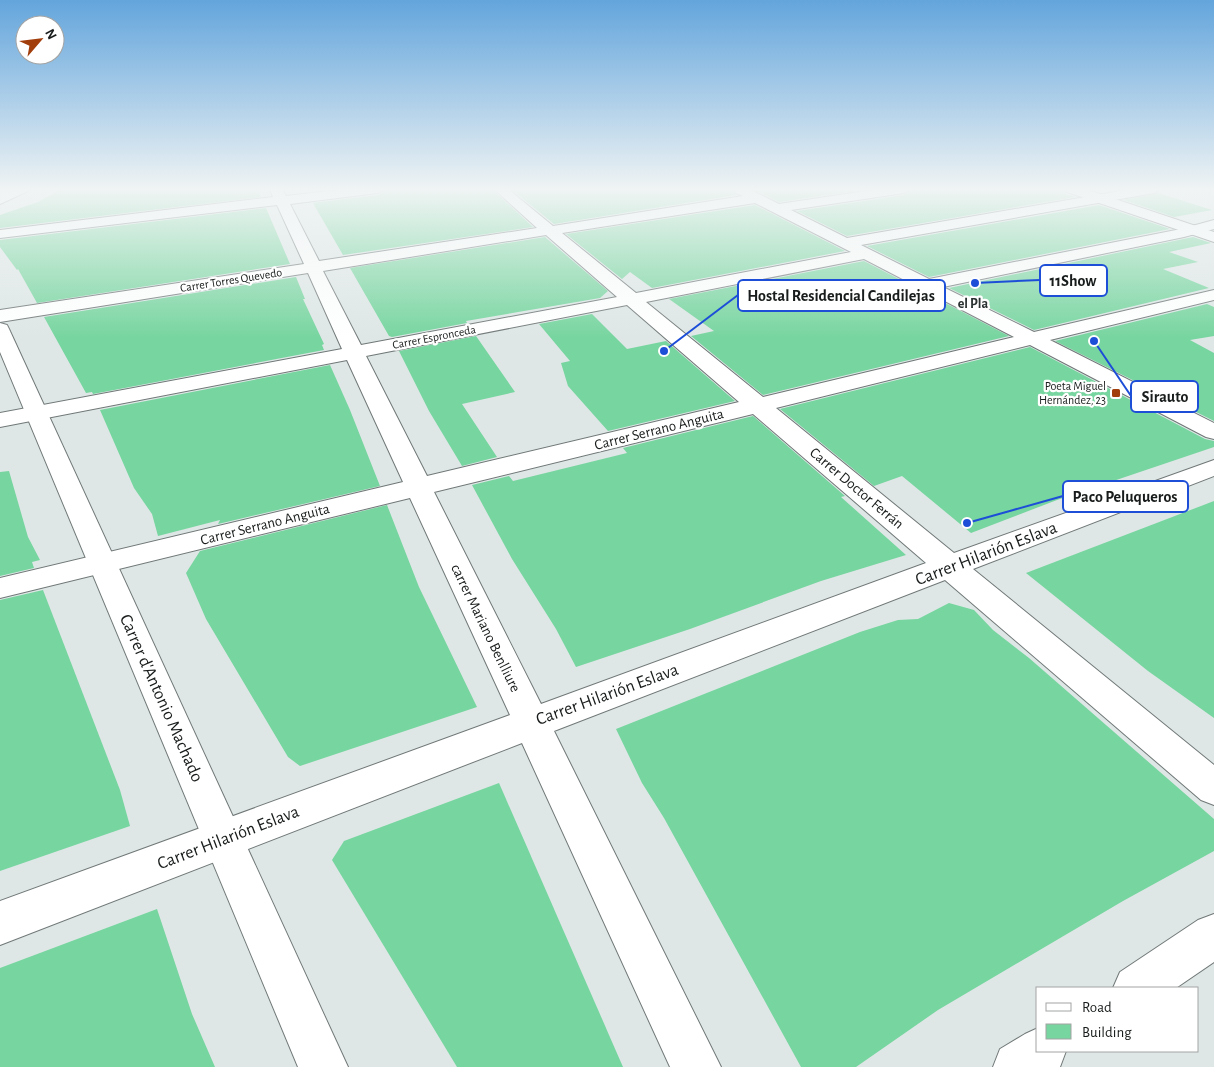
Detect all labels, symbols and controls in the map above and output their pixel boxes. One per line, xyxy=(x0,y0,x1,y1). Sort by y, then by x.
north arrow xyxy=(15,15,65,65)
text: N xyxy=(42,27,59,42)
callout: 11Show xyxy=(1040,265,1107,296)
street label: Carrer Torres Quevedo xyxy=(179,266,283,295)
text: 11Show xyxy=(1050,273,1097,289)
callout: Hostal Residencial Candilejas xyxy=(738,280,945,311)
text: Hostal Residencial Candilejas xyxy=(747,288,935,305)
district label: el Pla xyxy=(958,297,989,311)
street label: Carrer Espronceda xyxy=(391,323,477,351)
place label: Poeta Miguel Hernández, 23 xyxy=(1039,380,1106,406)
callout: Sirauto xyxy=(1131,381,1198,412)
marker: Poeta Miguel Hernández, 23 xyxy=(1110,387,1122,399)
text: Sirauto xyxy=(1142,389,1188,405)
street label: Carrer Serrano Anguita xyxy=(593,406,725,453)
street label: Carrer Doctor Ferrán xyxy=(807,445,906,532)
callout: Paco Peluqueros xyxy=(1063,481,1188,512)
text: Paco Peluqueros xyxy=(1073,489,1177,505)
street label: Carrer Serrano Anguita xyxy=(199,501,331,548)
street label: Carrer Hilarión Eslava xyxy=(913,519,1060,589)
street label: carrer Mariano Benlliure xyxy=(448,562,523,695)
street label: Carrer d'Antonio Machado xyxy=(116,612,206,785)
street label: Carrer Hilarión Eslava xyxy=(534,661,681,729)
street label: Carrer Hilarión Eslava xyxy=(155,803,302,873)
legend xyxy=(1036,987,1199,1052)
text: Road xyxy=(1082,1000,1112,1015)
text: Building xyxy=(1082,1025,1132,1040)

